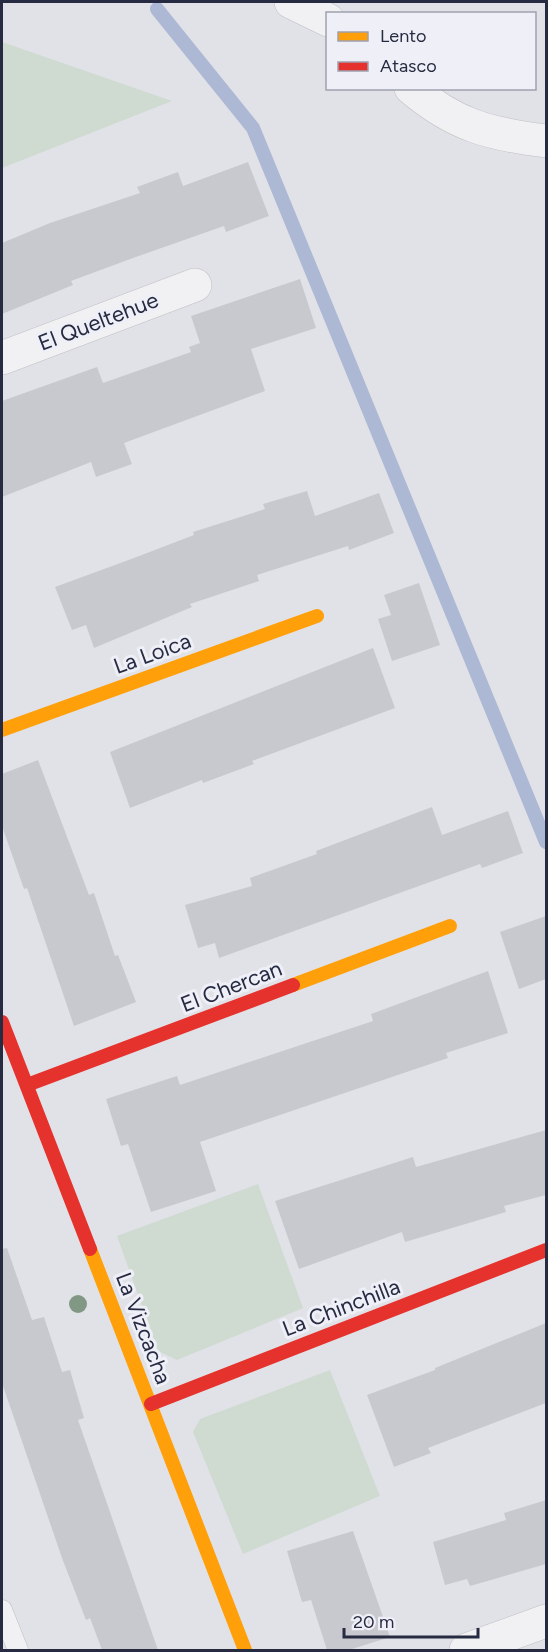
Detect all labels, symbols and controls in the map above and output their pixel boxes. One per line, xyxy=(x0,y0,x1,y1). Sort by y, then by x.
legend xyxy=(326,12,536,90)
text: Lento xyxy=(380,25,426,47)
text: Atasco xyxy=(380,55,437,77)
street label: El Queltehue xyxy=(34,286,162,357)
street label: La Loica xyxy=(110,627,195,680)
street label: El Chercan xyxy=(177,955,286,1018)
street label: La Vizcacha xyxy=(110,1268,177,1388)
street label: La Chinchilla xyxy=(279,1273,404,1342)
scale bar xyxy=(344,1601,478,1639)
text: 20 m xyxy=(353,1611,394,1633)

